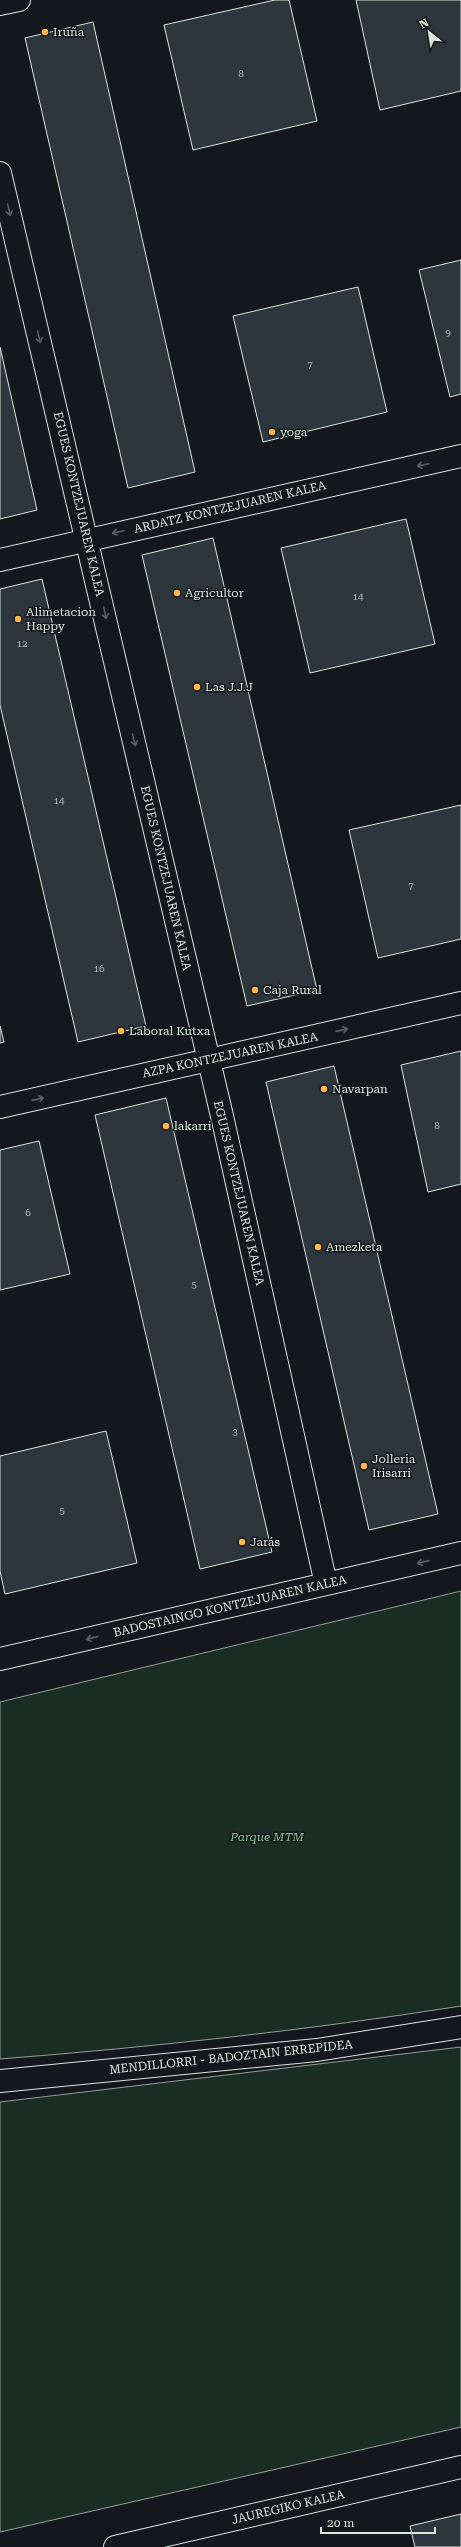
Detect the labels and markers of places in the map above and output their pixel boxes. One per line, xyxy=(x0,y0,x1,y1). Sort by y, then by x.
place label: Iruña xyxy=(53,25,85,39)
marker: Iruña xyxy=(40,27,50,37)
place label: yoga xyxy=(280,425,308,439)
marker: yoga xyxy=(267,427,277,437)
place label: Agricultor xyxy=(185,586,244,600)
marker: Agricultor xyxy=(172,588,182,598)
place label: Alimetacion Happy xyxy=(26,605,96,633)
marker: Alimetacion Happy xyxy=(13,614,23,624)
place label: Las J.J.J xyxy=(205,680,253,694)
marker: Las J.J.J xyxy=(192,682,202,692)
place label: Caja Rural xyxy=(263,983,322,997)
marker: Caja Rural xyxy=(250,985,260,995)
place label: Laboral Kutxa xyxy=(129,1024,211,1038)
marker: Laboral Kutxa xyxy=(116,1026,126,1036)
place label: Navarpan xyxy=(332,1082,388,1096)
marker: Navarpan xyxy=(319,1084,329,1094)
place label: lakarri xyxy=(174,1119,212,1133)
marker: lakarri xyxy=(161,1121,171,1131)
place label: Amezketa xyxy=(326,1240,383,1254)
marker: Amezketa xyxy=(313,1242,323,1252)
place label: Jolleria Irisarri xyxy=(372,1452,416,1480)
marker: Jolleria Irisarri xyxy=(359,1461,369,1471)
place label: Jara´s xyxy=(250,1535,280,1549)
marker: Jara´s xyxy=(237,1537,247,1547)

